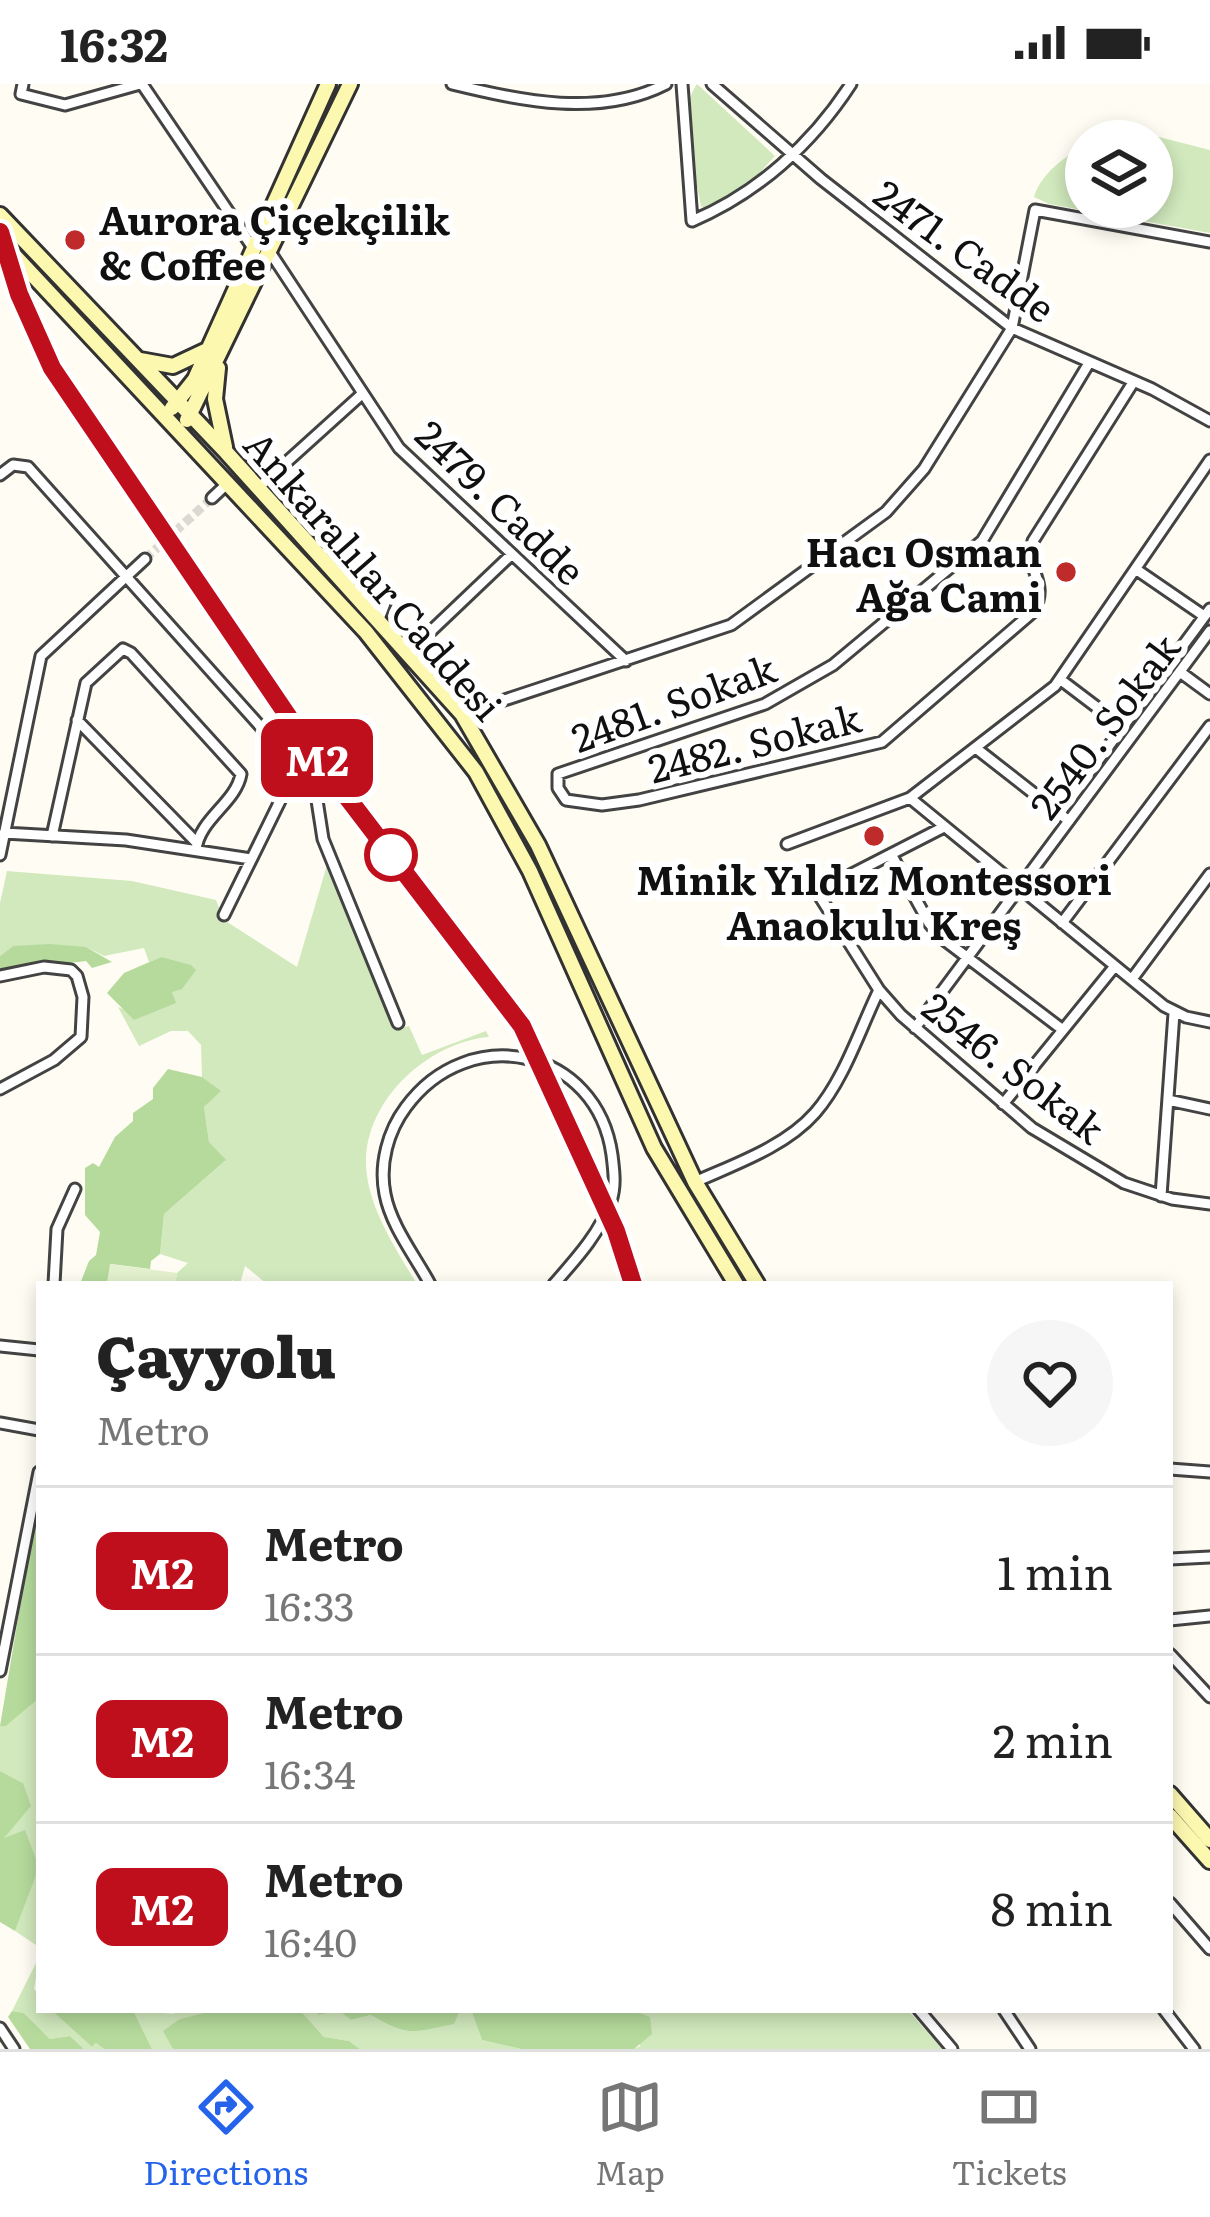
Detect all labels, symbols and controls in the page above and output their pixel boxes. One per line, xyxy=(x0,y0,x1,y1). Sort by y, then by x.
text: 16:32 xyxy=(60,9,168,76)
map controls xyxy=(1065,120,1173,228)
button: layers xyxy=(1065,120,1173,228)
street label: 2471. Cadde xyxy=(864,163,1068,335)
place label: Aurora Çiçekçilik & Coffee xyxy=(99,189,451,292)
marker: Aurora Çiçekçilik & Coffee xyxy=(62,227,88,253)
street label: 2479. Cadde xyxy=(404,405,600,597)
street label: Ankaralılar Caddesi xyxy=(232,416,518,732)
place label: Hacı Osman Ağa Cami xyxy=(806,521,1042,624)
marker: Hacı Osman Ağa Cami xyxy=(1053,559,1079,585)
street label: 2540. Sokak xyxy=(1014,619,1193,830)
street label: 2481. Sokak xyxy=(563,637,784,765)
street label: 2482. Sokak xyxy=(642,686,867,795)
line badge: M2 xyxy=(263,719,371,797)
text: M2 xyxy=(285,727,349,789)
marker: Minik Yıldız Montessori Anaokulu Kreş xyxy=(861,823,887,849)
unlabelled marker xyxy=(366,830,416,880)
place label: Minik Yıldız Montessori Anaokulu Kreş xyxy=(636,849,1112,952)
street label: 2546. Sokak xyxy=(912,976,1119,1156)
text: Çayyolu xyxy=(96,1311,336,1396)
button: heart xyxy=(987,1320,1113,1446)
text: Metro xyxy=(96,1399,210,1457)
text: Metro xyxy=(264,1508,404,1575)
text: 1 min xyxy=(997,1537,1113,1604)
text: M2 xyxy=(130,1540,194,1602)
text: 16:33 xyxy=(264,1575,355,1633)
text: Metro xyxy=(264,1676,404,1743)
text: 2 min xyxy=(993,1705,1113,1772)
text: M2 xyxy=(130,1708,194,1770)
text: 16:34 xyxy=(264,1743,356,1801)
text: Metro xyxy=(264,1844,404,1911)
text: 8 min xyxy=(991,1873,1113,1940)
text: M2 xyxy=(130,1876,194,1938)
text: 16:40 xyxy=(264,1911,357,1969)
tab: Directions xyxy=(143,2074,308,2195)
tab: Map xyxy=(595,2074,665,2195)
tab: Tickets xyxy=(952,2074,1067,2195)

